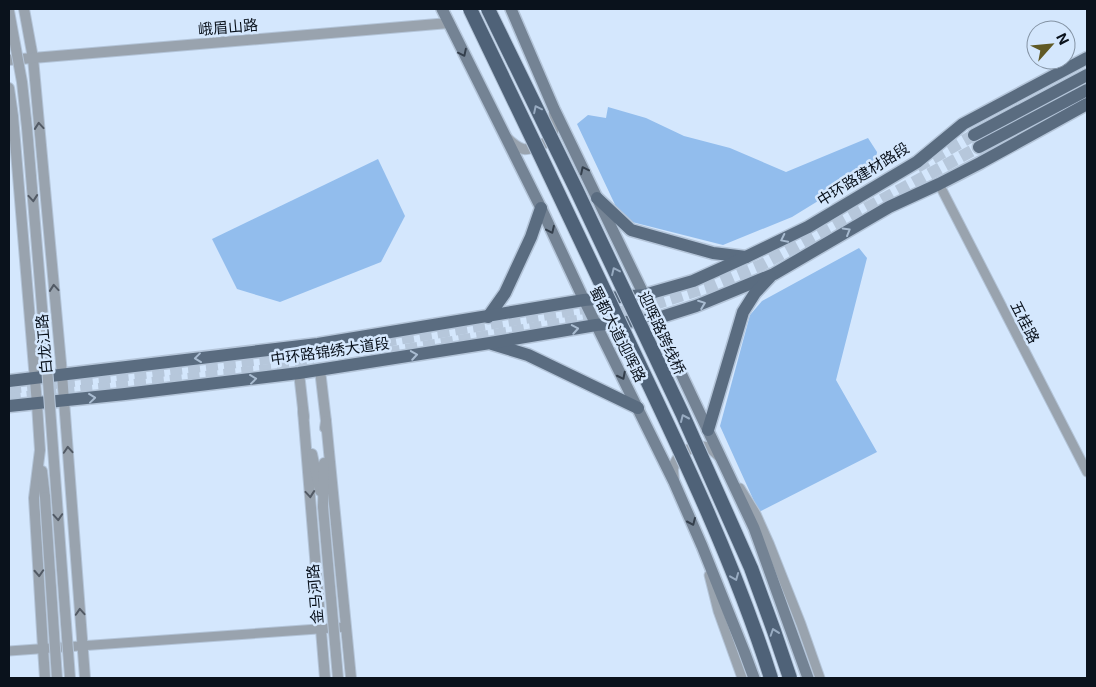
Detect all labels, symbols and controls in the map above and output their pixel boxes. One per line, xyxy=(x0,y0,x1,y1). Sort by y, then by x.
street label: 峨眉山路 xyxy=(197,15,259,39)
north arrow xyxy=(1026,20,1076,70)
text: N xyxy=(1053,30,1073,47)
one-way arrow xyxy=(457,47,467,56)
one-way arrow xyxy=(533,105,543,114)
one-way arrow xyxy=(34,122,45,130)
street label: 中环路建材路段 xyxy=(813,138,913,210)
one-way arrow xyxy=(579,166,590,175)
one-way arrow xyxy=(27,194,38,202)
one-way arrow xyxy=(544,225,555,234)
one-way arrow xyxy=(841,227,850,237)
one-way arrow xyxy=(780,233,789,243)
one-way arrow xyxy=(610,267,621,276)
street label: 蜀都大道迎晖路 xyxy=(586,283,650,385)
one-way arrow xyxy=(49,284,60,292)
street label: 迎晖路跨线桥 xyxy=(634,288,690,378)
street label: 五桂路 xyxy=(1006,298,1044,346)
one-way arrow xyxy=(697,300,706,310)
street label: 白龙江路 xyxy=(32,313,56,375)
one-way arrow xyxy=(570,324,579,334)
street label: 中环路锦绣大道段 xyxy=(269,333,391,369)
one-way arrow xyxy=(410,351,419,361)
one-way arrow xyxy=(193,352,201,363)
one-way arrow xyxy=(616,371,626,380)
one-way arrow xyxy=(250,374,258,385)
one-way arrow xyxy=(88,393,96,404)
one-way arrow xyxy=(680,414,690,423)
one-way arrow xyxy=(63,446,74,454)
one-way arrow xyxy=(304,491,315,499)
one-way arrow xyxy=(52,513,63,521)
one-way arrow xyxy=(685,517,696,526)
street label: 金马河路 xyxy=(303,563,327,625)
one-way arrow xyxy=(33,569,44,577)
one-way arrow xyxy=(729,572,739,580)
one-way arrow xyxy=(74,608,85,616)
one-way arrow xyxy=(770,628,780,637)

